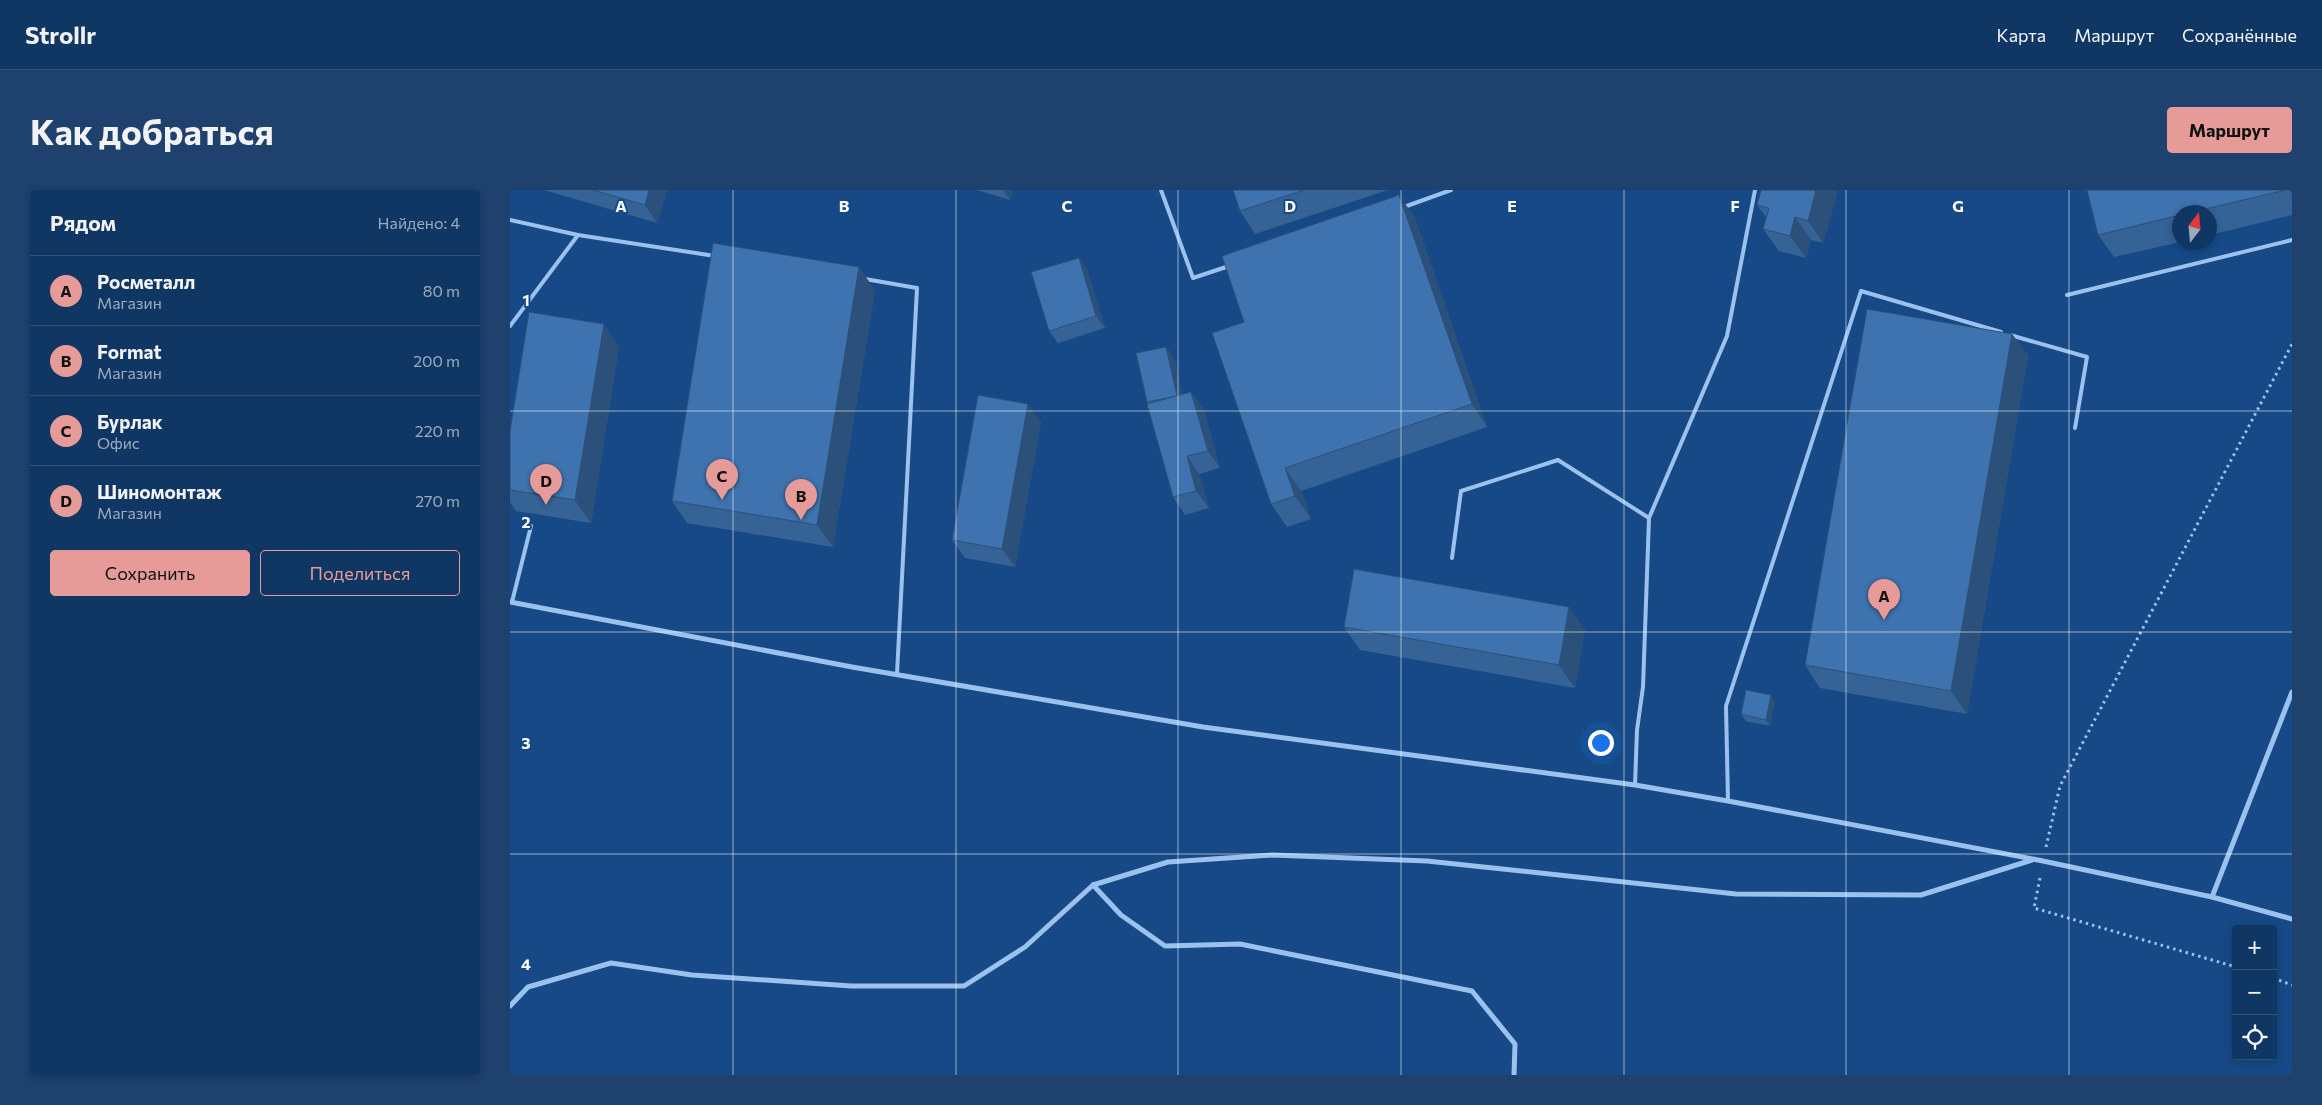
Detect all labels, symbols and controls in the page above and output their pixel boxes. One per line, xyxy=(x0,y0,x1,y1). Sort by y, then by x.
text: Strollr xyxy=(25,20,96,49)
text: Карта xyxy=(1997,24,2046,46)
text: Маршрут xyxy=(2074,24,2154,46)
text: Сохранённые xyxy=(2182,24,2297,46)
button: Маршрут xyxy=(2167,107,2292,153)
text: Как добраться xyxy=(30,109,274,152)
text: A xyxy=(615,196,627,215)
text: B xyxy=(839,196,850,215)
text: C xyxy=(1062,196,1073,215)
text: D xyxy=(1284,196,1296,215)
text: E xyxy=(1507,196,1517,215)
text: F xyxy=(1730,196,1740,215)
text: G xyxy=(1952,196,1964,215)
north arrow xyxy=(2172,205,2217,250)
text: Рядом xyxy=(50,210,116,235)
text: Найдено: 4 xyxy=(378,213,460,232)
text: Росметалл xyxy=(97,270,195,293)
text: A xyxy=(60,281,72,300)
text: 80 m xyxy=(423,281,460,300)
text: 1 xyxy=(522,290,530,309)
text: Магазин xyxy=(97,293,162,312)
text: Format xyxy=(97,340,162,363)
text: B xyxy=(61,351,71,370)
text: 200 m xyxy=(413,351,460,370)
text: Магазин xyxy=(97,363,162,382)
text: Бурлак xyxy=(97,410,163,433)
text: C xyxy=(61,421,71,440)
text: 220 m xyxy=(415,421,460,440)
text: Офис xyxy=(97,433,140,452)
pin: C xyxy=(706,459,738,500)
pin: D xyxy=(530,464,562,505)
pin: B xyxy=(785,479,817,520)
text: Шиномонтаж xyxy=(97,480,222,503)
text: D xyxy=(60,491,72,510)
text: 270 m xyxy=(415,491,460,510)
text: Магазин xyxy=(97,503,162,522)
text: 2 xyxy=(521,512,531,531)
button: Сохранить xyxy=(50,550,250,596)
button: Поделиться xyxy=(260,550,460,596)
pin: A xyxy=(1868,579,1900,620)
your location xyxy=(1588,730,1614,756)
text: 3 xyxy=(521,733,531,752)
map controls xyxy=(2232,925,2277,1060)
button: + xyxy=(2232,925,2277,970)
text: 4 xyxy=(521,954,531,973)
button: − xyxy=(2232,970,2277,1015)
button: locate xyxy=(2232,1015,2277,1060)

